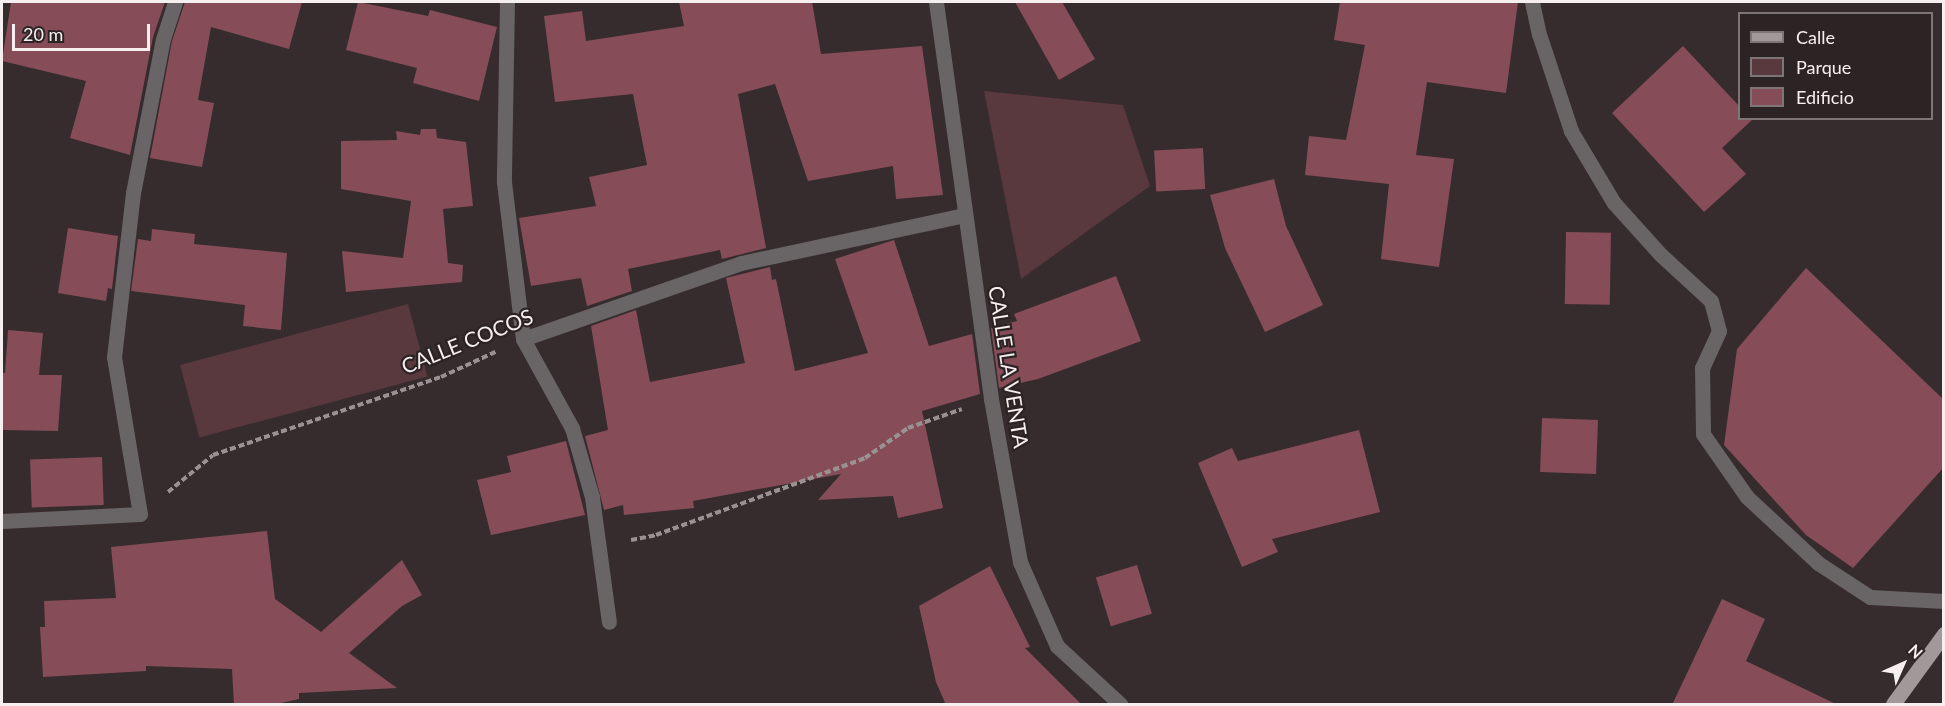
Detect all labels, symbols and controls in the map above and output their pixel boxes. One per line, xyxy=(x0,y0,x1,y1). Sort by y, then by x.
scale bar xyxy=(15,12,153,50)
legend xyxy=(1738,12,1933,120)
text: 20 m xyxy=(23,23,63,45)
text: Calle xyxy=(1796,26,1835,48)
text: Parque xyxy=(1796,56,1851,78)
text: Edificio xyxy=(1796,86,1854,108)
street label: CALLE LA VENTA xyxy=(984,283,1034,451)
street label: CALLE COCOS xyxy=(397,303,537,379)
north arrow xyxy=(1873,634,1933,694)
text: N xyxy=(1905,640,1927,662)

